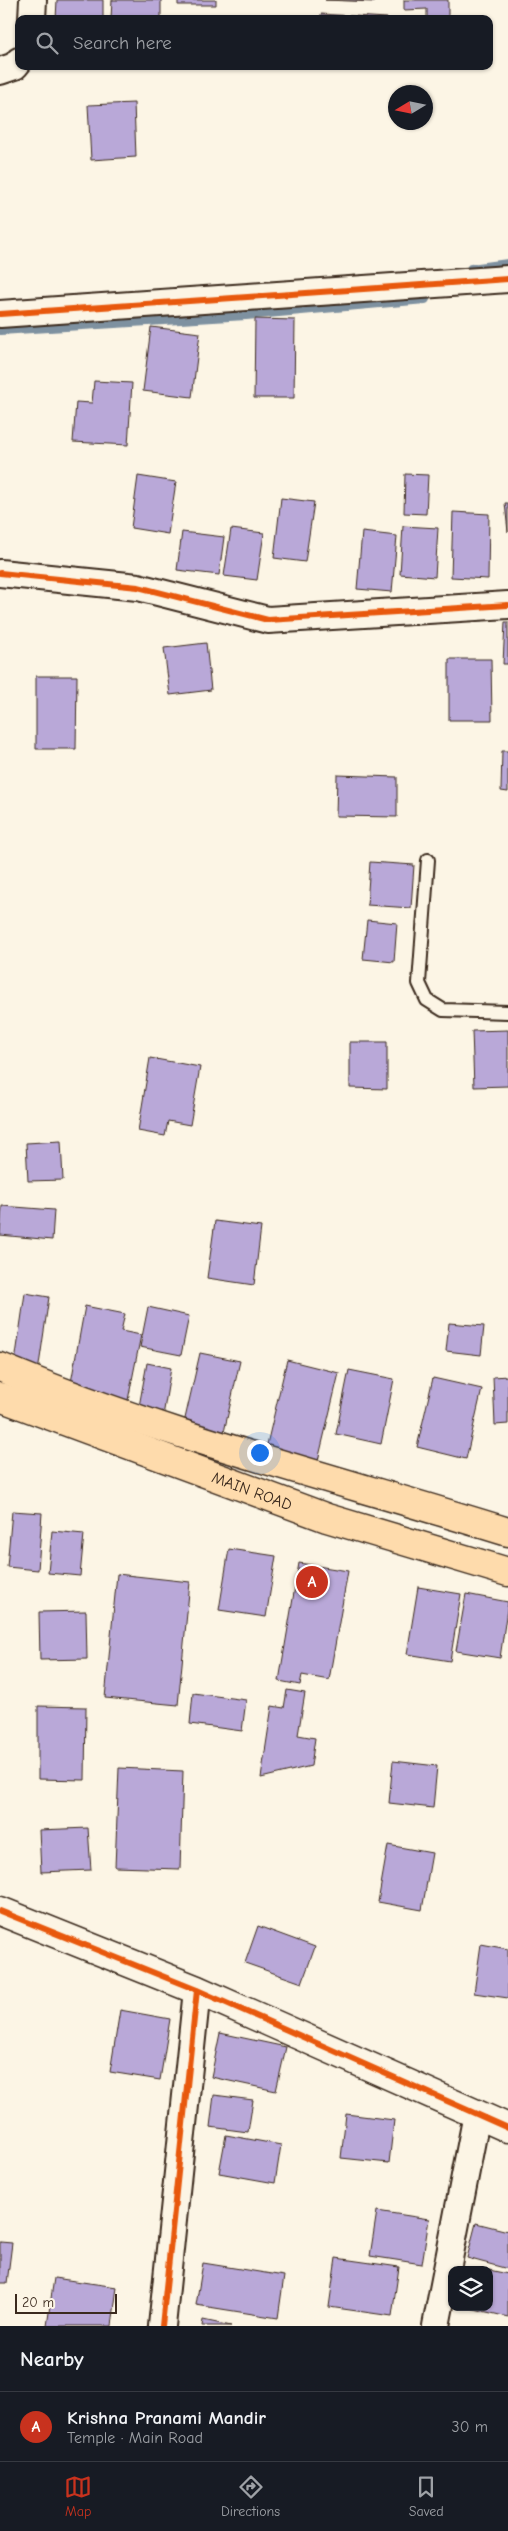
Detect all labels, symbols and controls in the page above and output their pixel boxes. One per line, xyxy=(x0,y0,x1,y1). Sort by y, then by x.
search box xyxy=(15,15,493,70)
icon: search xyxy=(33,29,61,57)
text: Search here xyxy=(73,32,172,54)
north arrow xyxy=(388,85,433,130)
your location xyxy=(247,1440,273,1466)
street label: MAIN ROAD xyxy=(209,1468,294,1514)
pin: A xyxy=(296,1563,328,1601)
map controls xyxy=(448,2266,493,2311)
button: layers xyxy=(448,2266,493,2311)
scale bar xyxy=(15,2291,118,2314)
text: 20 m xyxy=(22,2294,54,2311)
text: Nearby xyxy=(20,2347,84,2371)
text: Krishna Pranami Mandir xyxy=(67,2407,266,2429)
text: A xyxy=(32,2418,40,2436)
text: 30 m xyxy=(452,2418,488,2436)
text: Temple · Main Road xyxy=(67,2429,203,2447)
tab: Map xyxy=(64,2473,92,2520)
tab: Directions xyxy=(221,2473,280,2520)
tab: Saved xyxy=(409,2473,444,2520)

